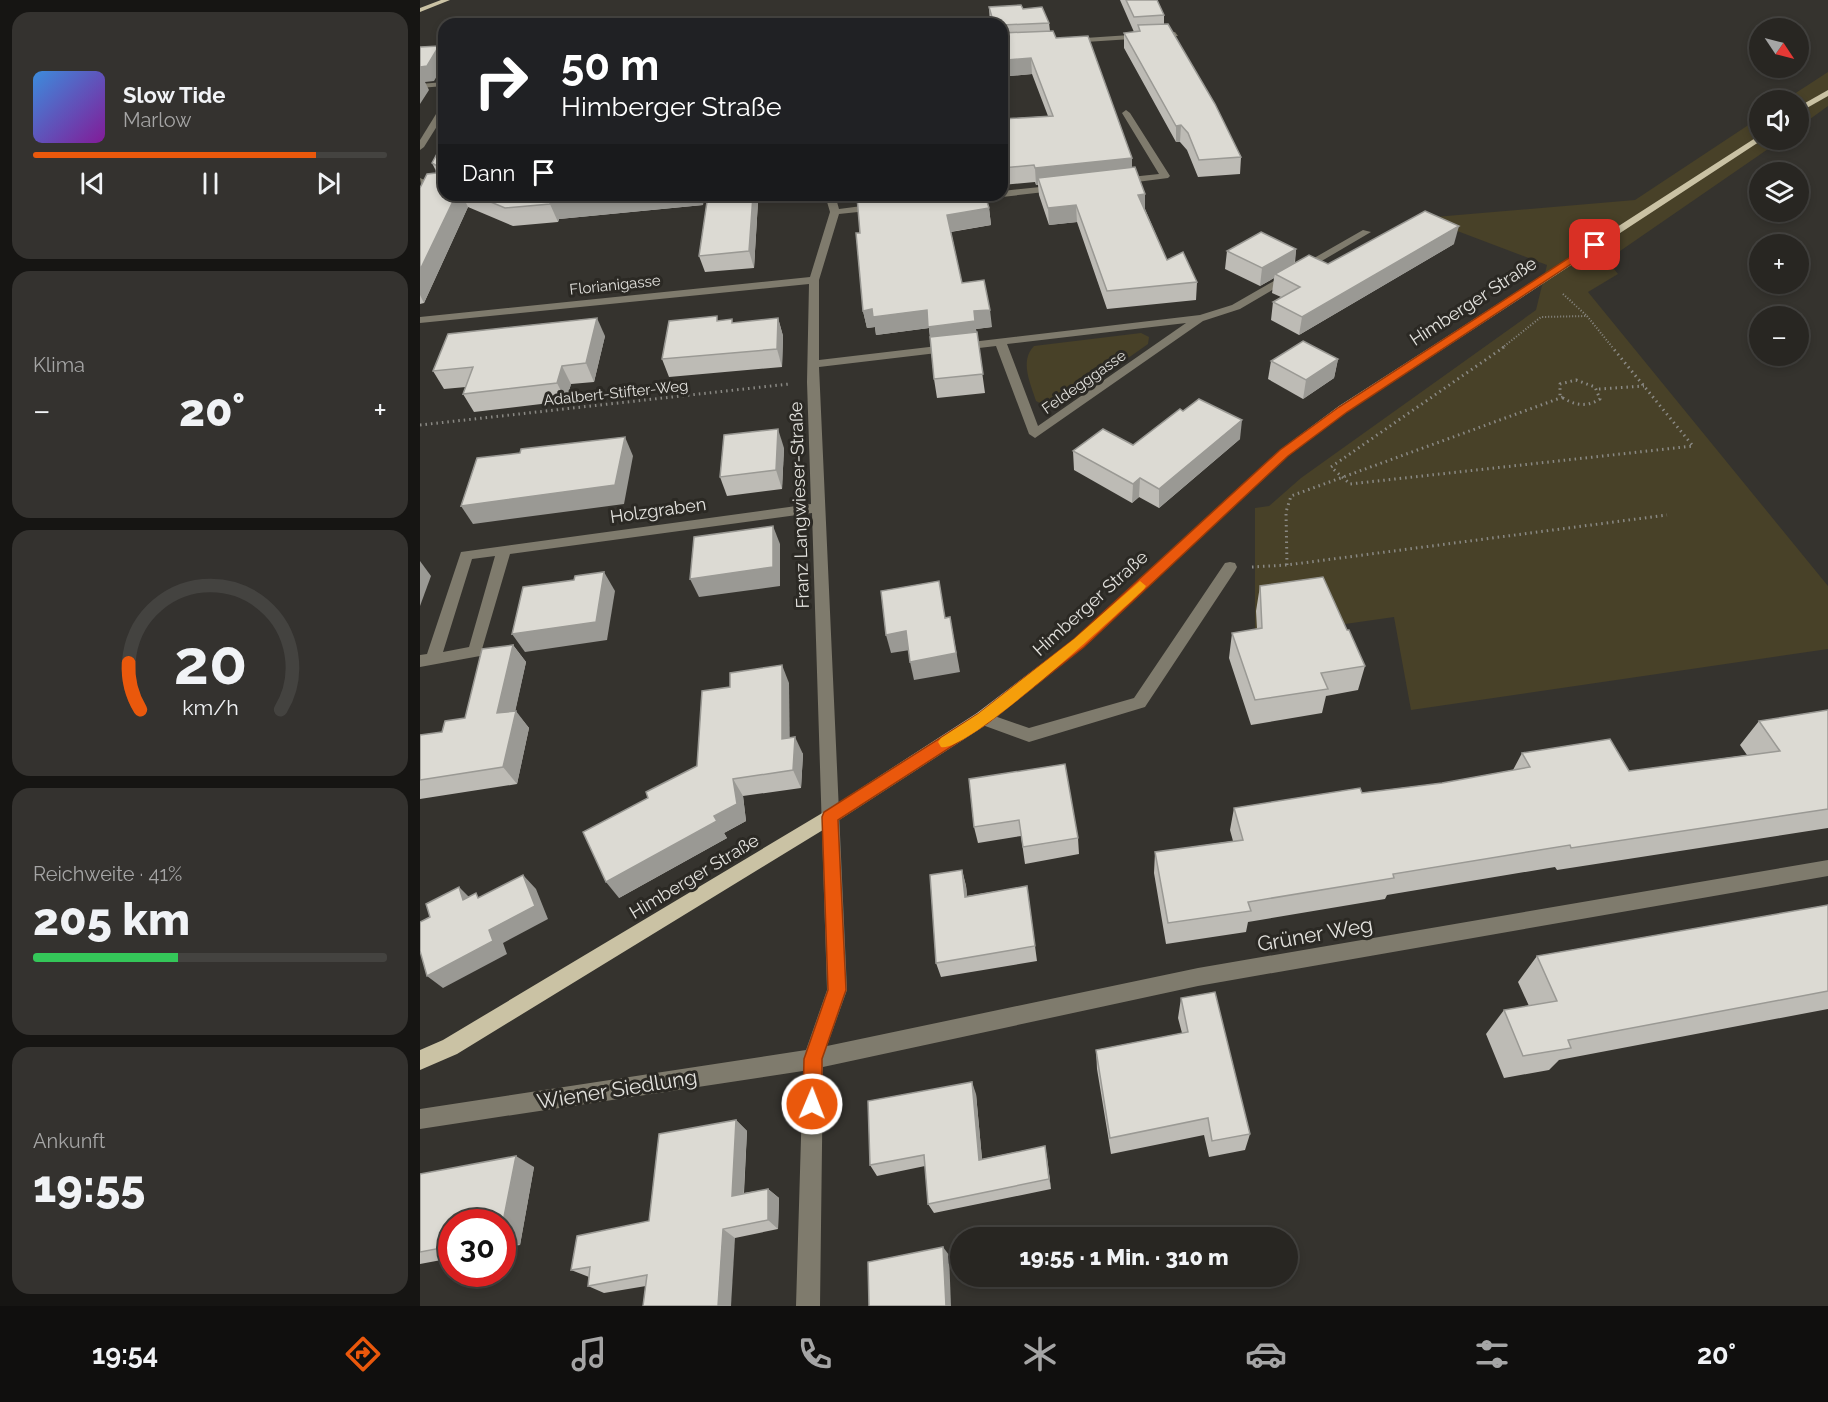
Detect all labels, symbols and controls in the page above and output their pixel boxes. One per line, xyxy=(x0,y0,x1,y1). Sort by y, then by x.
north arrow xyxy=(1749,18,1809,78)
map controls xyxy=(1749,18,1809,366)
text: 50 m xyxy=(561,41,659,90)
icon: right xyxy=(462,42,540,120)
text: Slow Tide xyxy=(123,82,225,108)
button: sound xyxy=(1749,90,1809,150)
text: Himberger Straße xyxy=(561,91,782,122)
text: Marlow xyxy=(123,108,192,132)
icon: arrive xyxy=(527,156,560,189)
text: Dann xyxy=(462,160,515,186)
button: layers xyxy=(1749,162,1809,222)
icon: previous xyxy=(76,167,109,200)
icon: pause xyxy=(194,167,227,200)
icon: next xyxy=(312,167,345,200)
pin xyxy=(1569,219,1620,270)
icon: arrive xyxy=(1578,228,1611,261)
button: + xyxy=(1749,234,1809,294)
street label: Himberger Straße xyxy=(1406,252,1541,350)
street label: Florianigasse xyxy=(569,271,662,299)
button: − xyxy=(1749,306,1809,366)
street label: Feldegggasse xyxy=(1038,346,1130,418)
text: Klima xyxy=(33,353,85,377)
street label: Adalbert-Stifter-Weg xyxy=(543,376,689,410)
text: 20° xyxy=(179,384,245,437)
text: − xyxy=(33,391,51,430)
text: + xyxy=(373,391,387,430)
street label: Franz Langwieser-Straße xyxy=(785,401,813,609)
street label: Holzgraben xyxy=(609,493,707,527)
street label: Himberger Straße xyxy=(1028,546,1152,660)
text: 20 xyxy=(173,625,247,699)
text: km/h xyxy=(182,695,238,720)
street label: Himberger Straße xyxy=(626,829,763,923)
text: Reichweite · 41% xyxy=(33,862,182,886)
text: 205 km xyxy=(33,893,190,946)
street label: Grüner Weg xyxy=(1255,912,1375,956)
street label: Wiener Siedlung xyxy=(535,1064,699,1114)
position arrow xyxy=(780,1072,844,1136)
text: Ankunft xyxy=(33,1129,106,1153)
text: 19:55 xyxy=(33,1160,145,1213)
speed limit sign: 30 xyxy=(438,1209,516,1287)
text: 19:55 · 1 Min. · 310 m xyxy=(1019,1244,1229,1270)
icon: directions xyxy=(342,1333,384,1375)
icon: music xyxy=(568,1333,610,1375)
icon: phone xyxy=(794,1333,836,1375)
icon: climate xyxy=(1019,1333,1061,1375)
icon: car xyxy=(1245,1333,1287,1375)
icon: filters xyxy=(1471,1333,1513,1375)
text: 19:54 xyxy=(92,1339,158,1370)
text: 20° xyxy=(1697,1339,1736,1370)

